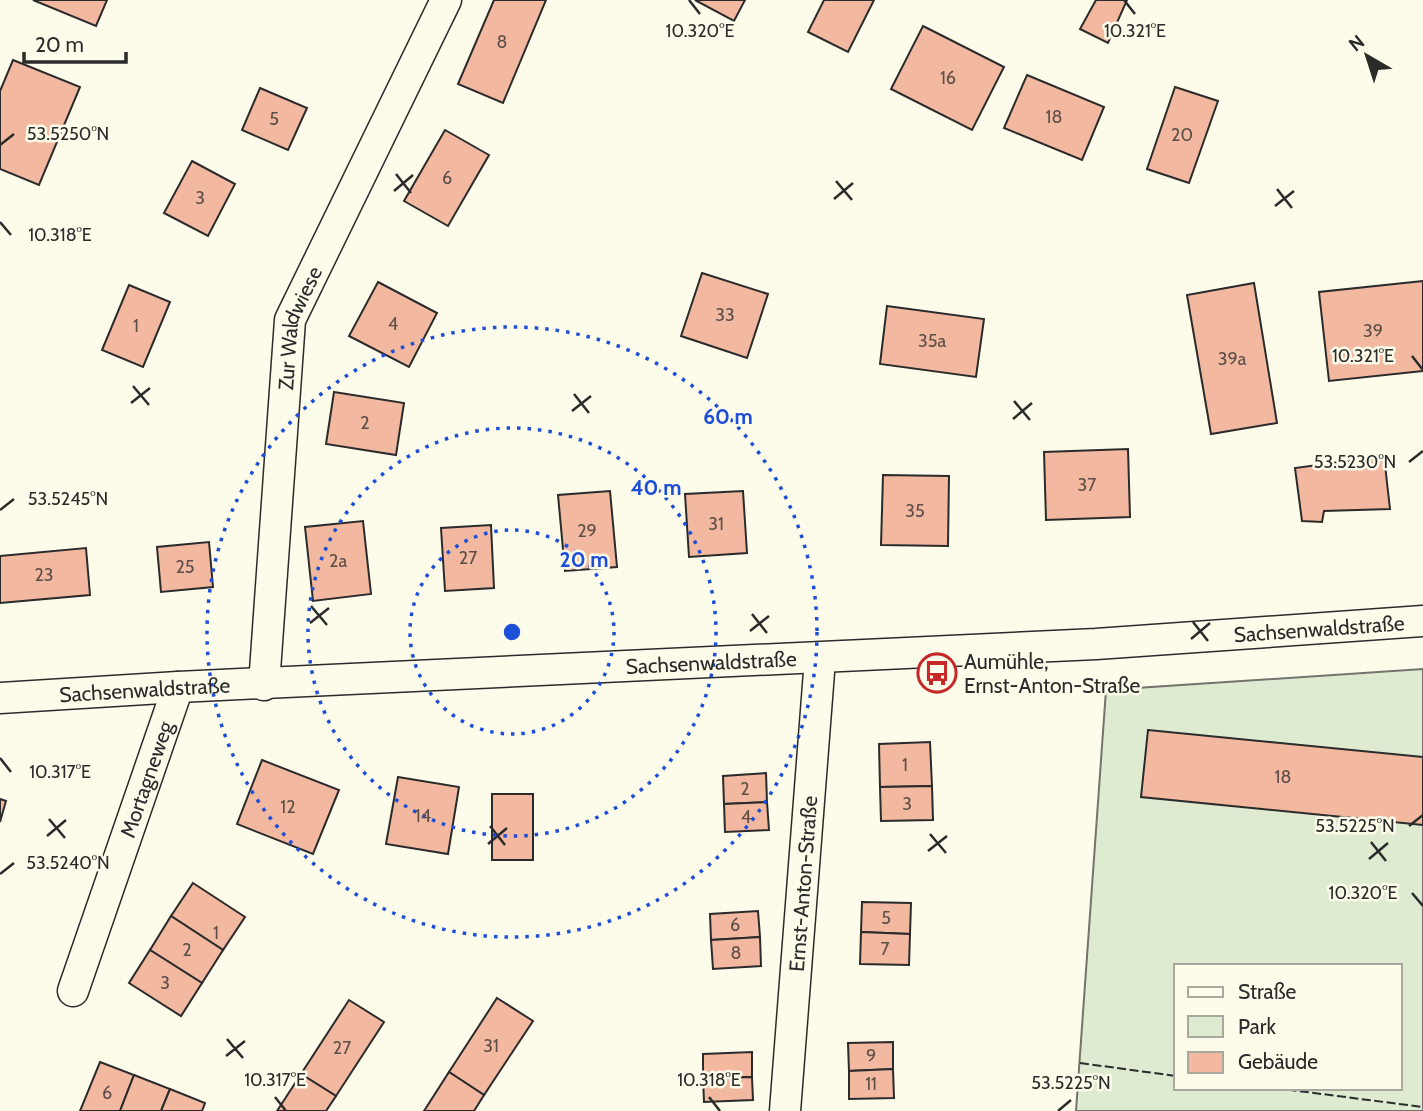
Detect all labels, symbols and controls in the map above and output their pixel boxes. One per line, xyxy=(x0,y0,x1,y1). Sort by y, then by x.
text: 10.320°E xyxy=(666,20,734,42)
text: 10.321°E xyxy=(1104,20,1166,42)
scale bar xyxy=(24,21,126,65)
north arrow xyxy=(1332,21,1402,91)
text: N xyxy=(1344,30,1369,56)
house number: 8 xyxy=(497,31,507,53)
text: 20 m xyxy=(35,32,84,57)
house number: 16 xyxy=(940,67,956,89)
house number: 18 xyxy=(1046,106,1062,128)
house number: 5 xyxy=(269,108,279,130)
text: 53.5250°N xyxy=(27,123,109,145)
house number: 20 xyxy=(1171,124,1193,146)
house number: 6 xyxy=(442,167,452,189)
house number: 3 xyxy=(195,187,205,209)
text: 10.318°E xyxy=(28,224,92,246)
street label: Zur Waldwiese xyxy=(273,262,327,391)
house number: 33 xyxy=(715,304,735,326)
house number: 4 xyxy=(388,313,398,335)
house number: 1 xyxy=(133,315,139,337)
house number: 39 xyxy=(1363,320,1383,342)
house number: 35a xyxy=(918,330,946,352)
text: 10.321°E xyxy=(1332,345,1394,367)
house number: 39a xyxy=(1218,348,1247,370)
text: 60 m xyxy=(703,404,753,429)
house number: 2 xyxy=(360,412,370,434)
text: 53.5230°N xyxy=(1314,451,1396,473)
house number: 37 xyxy=(1078,474,1096,496)
text: 40 m xyxy=(631,475,681,500)
text: 53.5245°N xyxy=(28,488,108,510)
house number: 35 xyxy=(905,500,925,522)
house number: 31 xyxy=(708,513,724,535)
house number: 29 xyxy=(577,520,597,542)
house number: 27 xyxy=(459,547,477,569)
text: 20 m xyxy=(560,547,608,572)
house number: 2a xyxy=(329,550,347,572)
house number: 25 xyxy=(175,556,195,578)
house number: 23 xyxy=(34,564,54,586)
street label: Sachsenwaldstraße xyxy=(1233,610,1406,647)
centre of rings xyxy=(500,620,524,644)
street label: Sachsenwaldstraße xyxy=(625,646,797,679)
place label: Aumühle, Ernst-Anton-Straße xyxy=(964,649,1141,698)
bus stop icon: Aumühle, Ernst-Anton-Straße xyxy=(916,652,958,694)
street label: Sachsenwaldstraße xyxy=(58,672,231,707)
street label: Mortagneweg xyxy=(114,717,178,841)
house number: 1 xyxy=(902,754,908,776)
text: 10.317°E xyxy=(29,761,91,783)
house number: 18 xyxy=(1275,766,1291,788)
house number: 2 xyxy=(740,778,750,800)
house number: 3 xyxy=(902,793,912,815)
street label: Ernst-Anton-Straße xyxy=(783,795,822,973)
house number: 12 xyxy=(280,796,296,818)
house number: 14 xyxy=(415,805,431,827)
house number: 4 xyxy=(741,806,751,828)
text: 53.5225°N xyxy=(1315,815,1395,837)
text: 53.5240°N xyxy=(26,852,110,874)
text: 10.320°E xyxy=(1329,882,1397,904)
house number: 5 xyxy=(881,907,891,929)
house number: 6 xyxy=(730,914,740,936)
house number: 1 xyxy=(213,922,219,944)
house number: 7 xyxy=(880,938,890,960)
house number: 2 xyxy=(182,939,192,961)
house number: 8 xyxy=(731,942,741,964)
legend xyxy=(1174,964,1402,1090)
house number: 3 xyxy=(160,972,170,994)
text: Straße xyxy=(1238,979,1297,1004)
text: Park xyxy=(1238,1014,1276,1039)
house number: 31 xyxy=(483,1035,499,1057)
house number: 27 xyxy=(333,1037,351,1059)
house number: 9 xyxy=(866,1045,876,1067)
text: Gebäude xyxy=(1238,1049,1318,1074)
text: 10.317°E xyxy=(244,1069,306,1091)
text: 10.318°E xyxy=(677,1069,741,1091)
text: 53.5225°N xyxy=(1031,1072,1111,1094)
house number: 11 xyxy=(865,1073,877,1095)
house number: 6 xyxy=(102,1082,112,1104)

